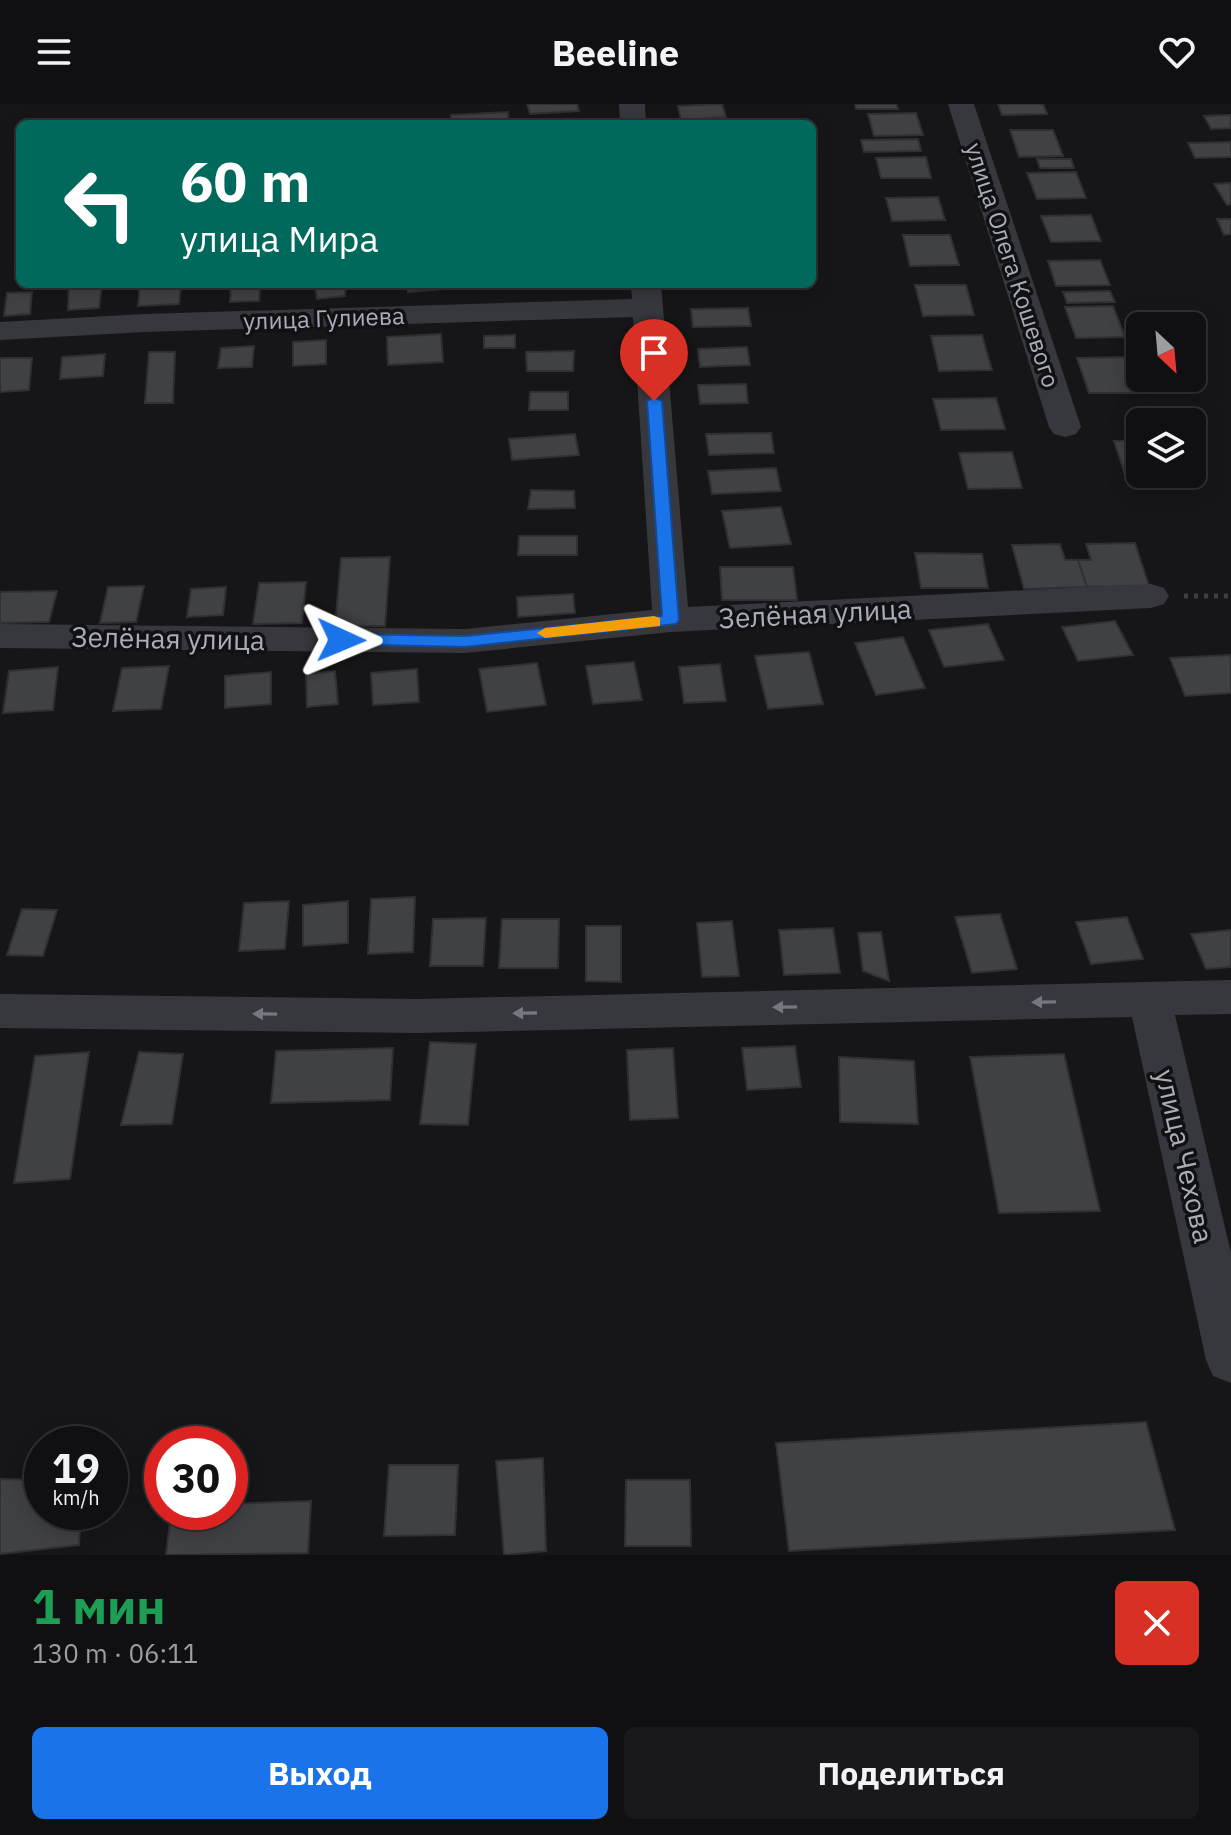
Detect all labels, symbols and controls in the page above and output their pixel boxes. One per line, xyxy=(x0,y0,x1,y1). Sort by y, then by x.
text: Beeline xyxy=(552,29,679,76)
icon: menu xyxy=(32,30,76,74)
icon: heart xyxy=(1155,30,1199,74)
street label: улица Олега Кошевого xyxy=(958,139,1068,391)
text: 60 m xyxy=(180,145,310,217)
icon: left xyxy=(48,152,152,256)
text: улица Мира xyxy=(180,215,379,262)
street label: улица Гулиева xyxy=(243,299,406,337)
north arrow xyxy=(1126,312,1206,392)
map controls xyxy=(1126,312,1206,488)
pin xyxy=(620,319,688,401)
icon: arrive xyxy=(632,331,676,375)
button: layers xyxy=(1126,408,1206,488)
street label: Зелёная улица xyxy=(717,589,913,637)
position arrow xyxy=(299,598,383,682)
street label: Зелёная улица xyxy=(71,618,265,658)
one-way arrow xyxy=(1031,995,1056,1008)
one-way arrow xyxy=(772,1001,797,1014)
one-way arrow xyxy=(512,1007,537,1020)
one-way arrow xyxy=(252,1008,277,1020)
street label: улица Чехова xyxy=(1147,1065,1223,1247)
speed limit sign: 30 xyxy=(144,1426,248,1530)
text: 19 xyxy=(52,1442,100,1494)
text: km/h xyxy=(52,1484,100,1511)
text: 1 мин xyxy=(32,1575,166,1637)
button: close xyxy=(1115,1581,1199,1665)
text: 130 m · 06:11 xyxy=(32,1636,198,1670)
button: Выход xyxy=(32,1727,608,1819)
button: Поделиться xyxy=(624,1727,1199,1819)

